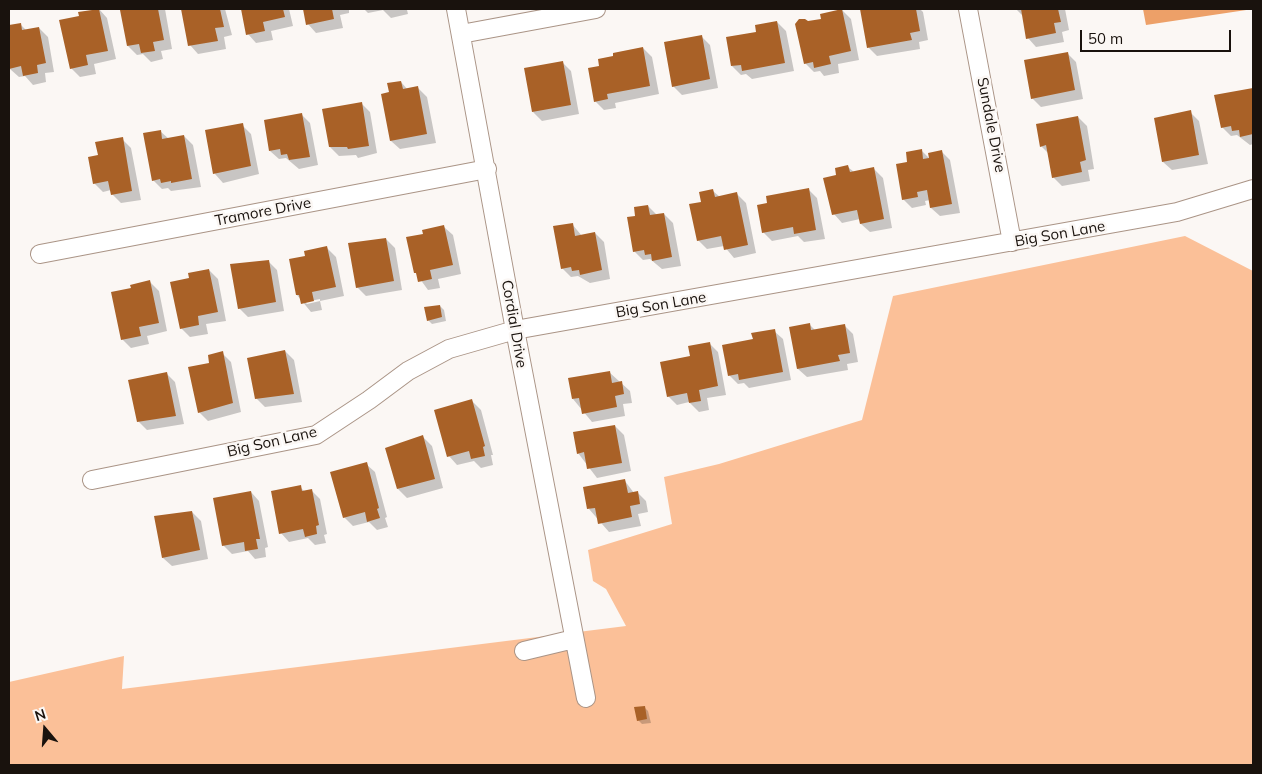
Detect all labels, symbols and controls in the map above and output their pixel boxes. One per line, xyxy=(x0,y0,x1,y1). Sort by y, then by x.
scale bar xyxy=(1082,20,1233,52)
text: 50 m xyxy=(1088,29,1123,48)
street label: Sundale Drive xyxy=(973,76,1009,174)
street label: Tramore Drive xyxy=(213,194,313,230)
street label: Big Son Lane xyxy=(1013,217,1107,251)
street label: Cordial Drive xyxy=(497,279,531,369)
street label: Big Son Lane xyxy=(614,288,708,322)
street label: Big Son Lane xyxy=(225,423,319,461)
north arrow xyxy=(20,704,70,754)
text: N xyxy=(33,705,48,725)

